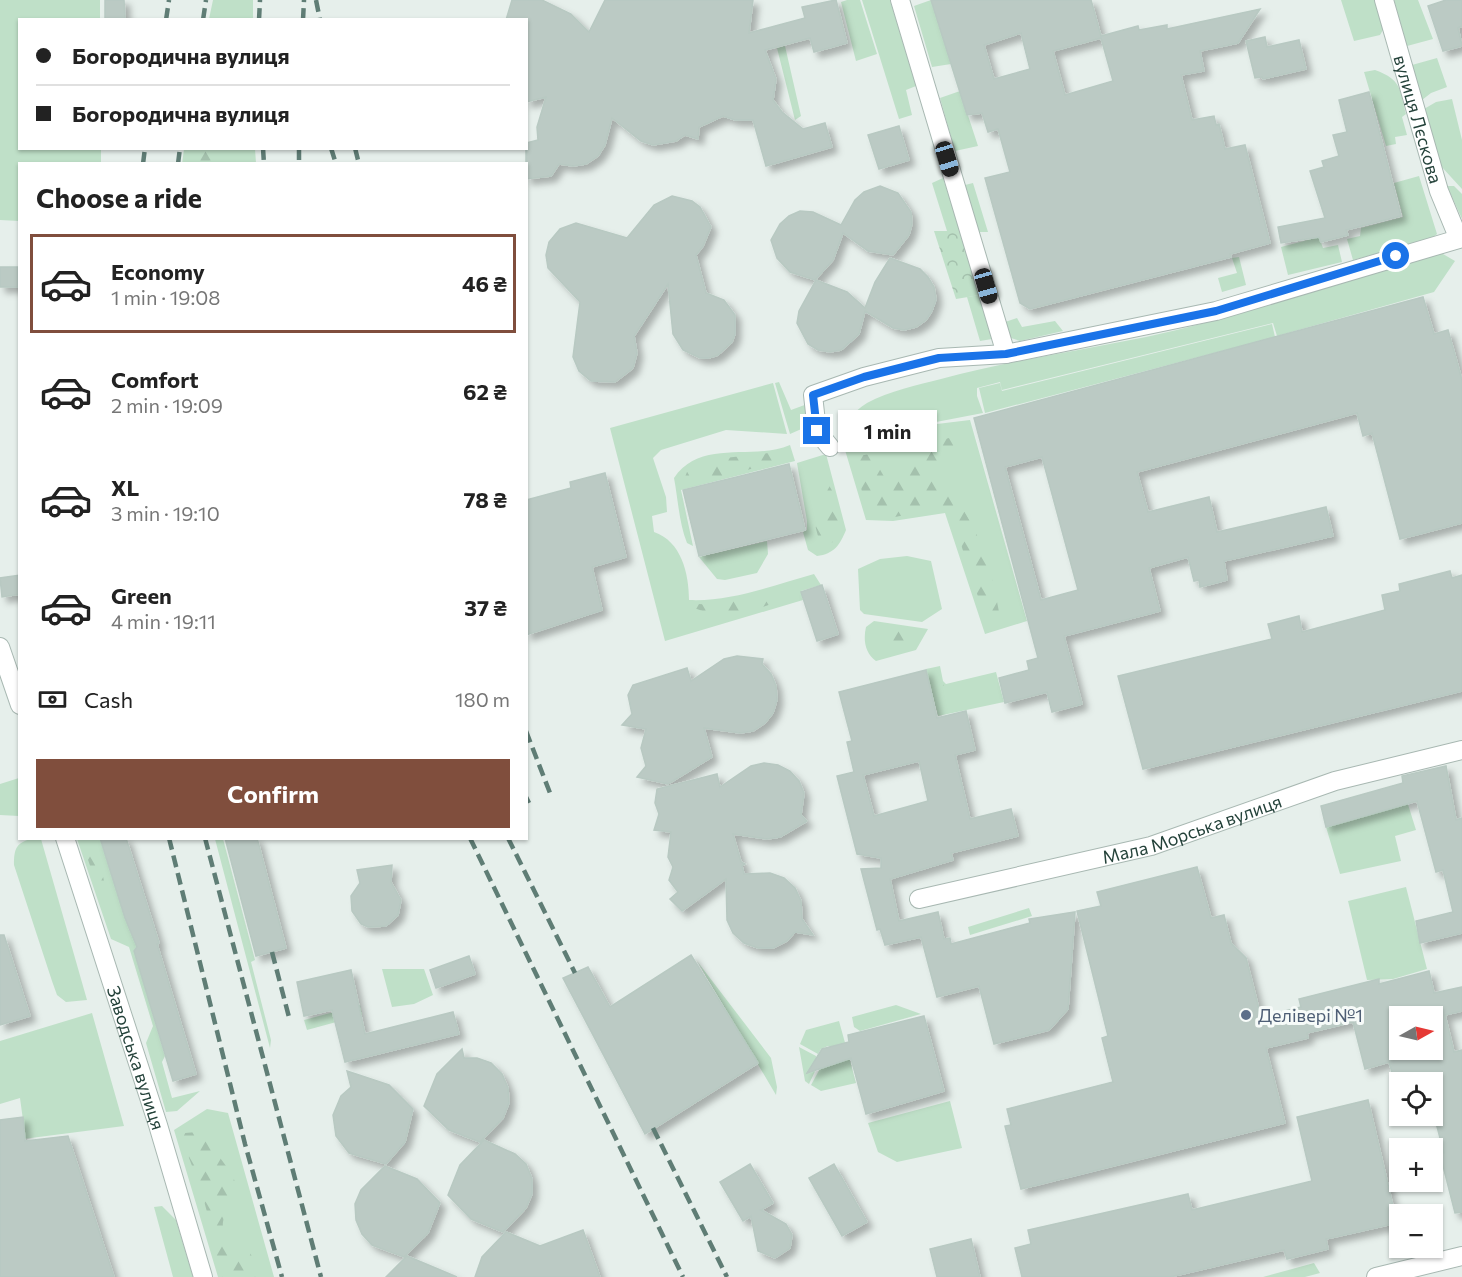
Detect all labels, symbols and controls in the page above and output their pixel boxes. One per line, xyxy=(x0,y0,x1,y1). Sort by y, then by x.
text: Богородична вулиця xyxy=(72,42,290,69)
street label: вулиця Лєскова xyxy=(1389,52,1447,186)
text: Богородична вулиця xyxy=(72,100,290,127)
car xyxy=(933,139,961,179)
text: Choose a ride xyxy=(36,181,202,214)
route start xyxy=(1382,242,1409,269)
icon: car xyxy=(39,257,93,311)
text: Economy xyxy=(111,258,205,285)
car xyxy=(972,266,1000,306)
text: 46 ₴ xyxy=(462,270,507,297)
text: 1 min · 19:08 xyxy=(111,285,220,309)
icon: car xyxy=(39,365,93,419)
text: Comfort xyxy=(111,366,199,393)
text: 62 ₴ xyxy=(463,378,507,405)
text: 2 min · 19:09 xyxy=(111,393,223,417)
callout: 1 min xyxy=(838,410,937,452)
route end xyxy=(803,417,830,444)
text: 1 min xyxy=(864,419,911,443)
icon: car xyxy=(39,473,93,527)
text: XL xyxy=(111,474,139,501)
text: 78 ₴ xyxy=(463,486,507,513)
text: 3 min · 19:10 xyxy=(111,501,220,525)
icon: car xyxy=(39,581,93,635)
text: Green xyxy=(111,582,172,609)
text: 37 ₴ xyxy=(464,594,507,621)
text: 4 min · 19:11 xyxy=(111,609,216,633)
icon: cash xyxy=(36,683,69,716)
text: Cash xyxy=(84,686,133,713)
text: 180 m xyxy=(455,687,510,711)
button: Confirm xyxy=(36,759,510,828)
street label: Мала Морська вулиця xyxy=(1100,790,1285,868)
street label: Заводська вулиця xyxy=(103,983,170,1132)
place label: Делівері №1 xyxy=(1258,1004,1363,1026)
north arrow xyxy=(1389,1006,1443,1060)
map controls xyxy=(1389,1006,1443,1258)
marker: Делівері №1 xyxy=(1239,1008,1253,1022)
button: locate xyxy=(1389,1072,1443,1126)
button: + xyxy=(1389,1138,1443,1192)
button: − xyxy=(1389,1204,1443,1258)

